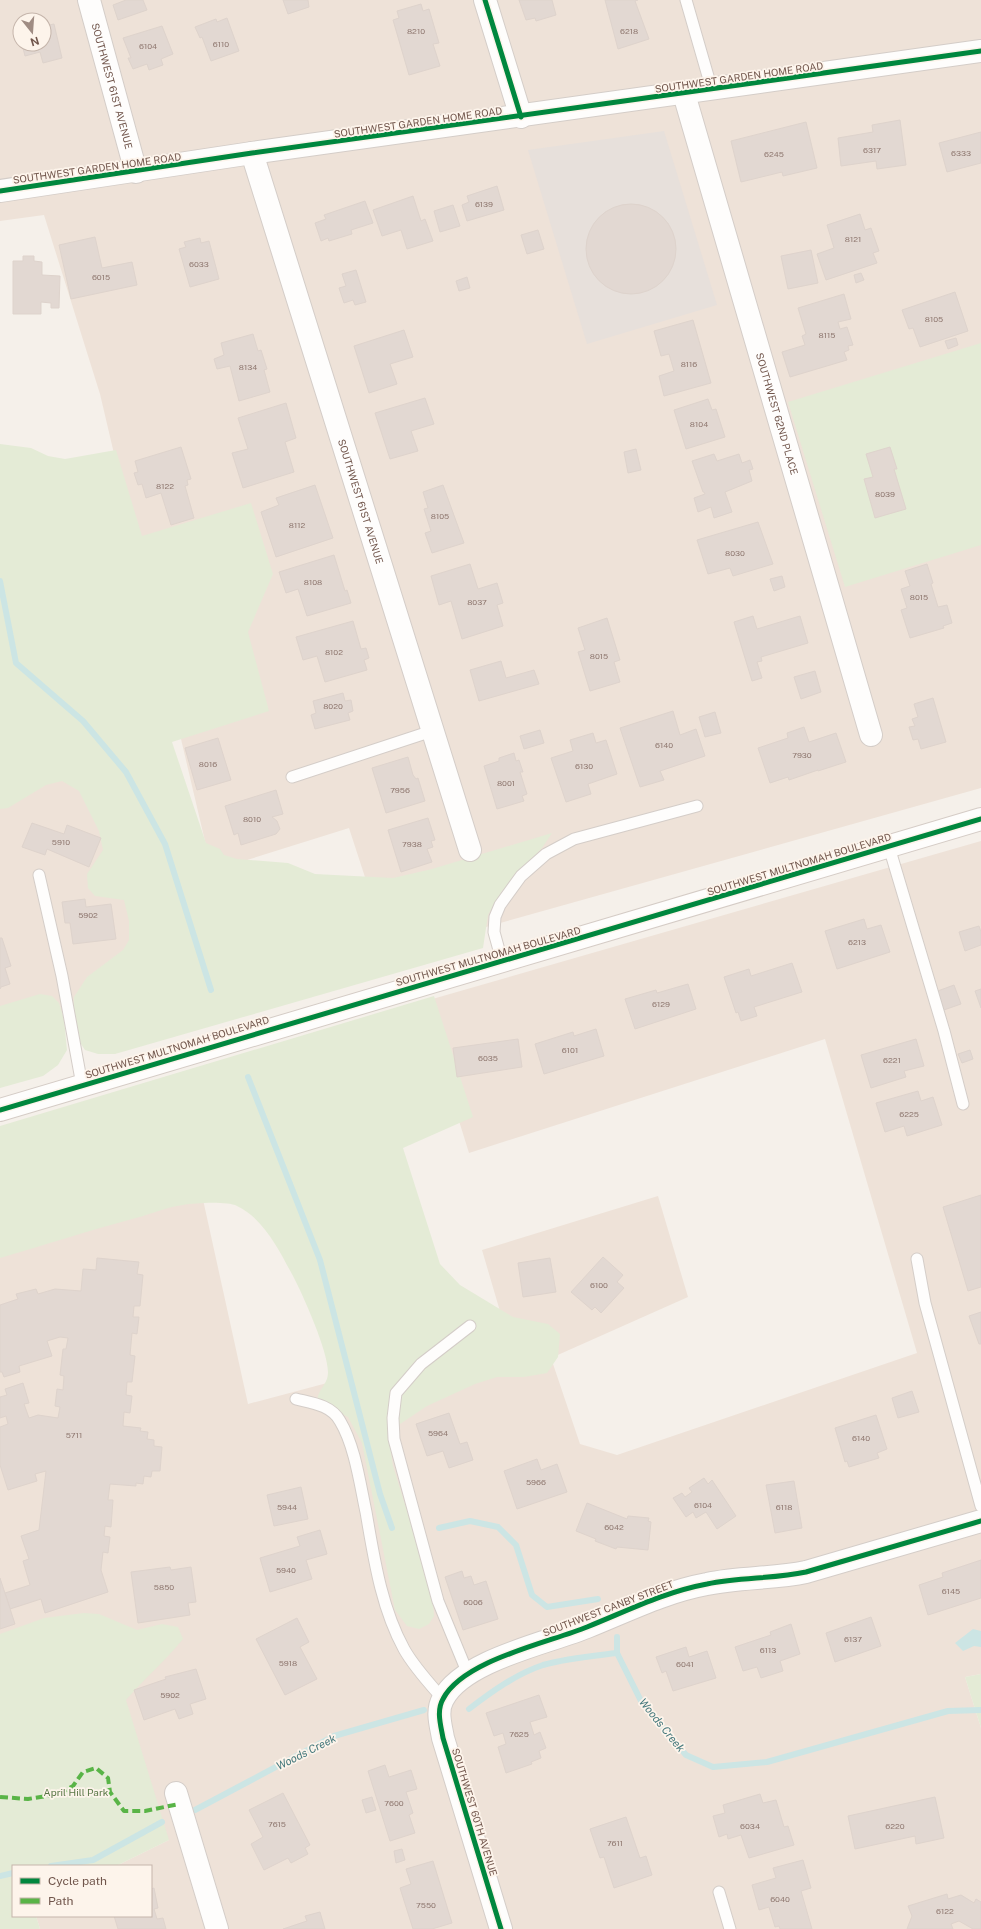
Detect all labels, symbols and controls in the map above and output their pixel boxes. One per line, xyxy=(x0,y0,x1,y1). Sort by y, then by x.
north arrow xyxy=(12,12,52,52)
street label: SOUTHWEST 61ST AVENUE xyxy=(90,22,135,150)
house number: 8210 xyxy=(407,26,425,36)
house number: 6218 xyxy=(620,26,638,36)
text: N xyxy=(29,35,41,49)
house number: 6110 xyxy=(213,39,229,49)
house number: 6104 xyxy=(139,41,157,51)
street label: SOUTHWEST GARDEN HOME ROAD xyxy=(654,59,824,95)
street label: SOUTHWEST GARDEN HOME ROAD xyxy=(333,104,503,140)
house number: 6317 xyxy=(863,145,881,155)
house number: 6333 xyxy=(951,148,971,158)
house number: 6245 xyxy=(764,149,784,159)
street label: SOUTHWEST GARDEN HOME ROAD xyxy=(12,150,182,186)
house number: 6139 xyxy=(475,199,493,209)
house number: 8121 xyxy=(845,234,861,244)
house number: 6033 xyxy=(189,259,209,269)
house number: 6015 xyxy=(92,272,110,282)
house number: 8105 xyxy=(925,314,943,324)
house number: 8115 xyxy=(819,330,835,340)
street label: SOUTHWEST 62ND PLACE xyxy=(754,351,801,476)
house number: 8116 xyxy=(681,359,697,369)
house number: 8134 xyxy=(239,362,257,372)
house number: 8104 xyxy=(690,419,708,429)
street label: SOUTHWEST 61ST AVENUE xyxy=(336,437,386,565)
house number: 8122 xyxy=(156,481,174,491)
house number: 8039 xyxy=(875,489,895,499)
house number: 8105 xyxy=(431,511,449,521)
house number: 8112 xyxy=(289,520,305,530)
house number: 8030 xyxy=(725,548,745,558)
house number: 8108 xyxy=(304,577,322,587)
house number: 8015 xyxy=(910,592,928,602)
house number: 8037 xyxy=(467,597,487,607)
house number: 8102 xyxy=(325,647,343,657)
house number: 8015 xyxy=(590,651,608,661)
house number: 8020 xyxy=(323,701,343,711)
house number: 6140 xyxy=(655,740,673,750)
house number: 7930 xyxy=(792,750,812,760)
house number: 8016 xyxy=(199,759,217,769)
house number: 6130 xyxy=(575,761,593,771)
house number: 8001 xyxy=(497,778,515,788)
house number: 7956 xyxy=(390,785,410,795)
house number: 8010 xyxy=(243,814,261,824)
street label: SOUTHWEST MULTNOMAH BOULEVARD xyxy=(706,830,893,898)
house number: 5910 xyxy=(52,837,70,847)
house number: 7938 xyxy=(402,839,422,849)
house number: 5902 xyxy=(78,910,98,920)
street label: SOUTHWEST MULTNOMAH BOULEVARD xyxy=(394,924,582,988)
house number: 6213 xyxy=(848,937,866,947)
house number: 6129 xyxy=(652,999,670,1009)
street label: SOUTHWEST MULTNOMAH BOULEVARD xyxy=(84,1013,271,1081)
house number: 6101 xyxy=(562,1045,578,1055)
house number: 6035 xyxy=(478,1053,498,1063)
house number: 6221 xyxy=(883,1055,901,1065)
house number: 6225 xyxy=(899,1109,919,1119)
house number: 6100 xyxy=(590,1280,608,1290)
house number: 5964 xyxy=(428,1428,448,1438)
house number: 5711 xyxy=(66,1430,82,1440)
house number: 6140 xyxy=(852,1433,870,1443)
house number: 5966 xyxy=(526,1477,546,1487)
house number: 6104 xyxy=(694,1500,712,1510)
house number: 5944 xyxy=(277,1502,297,1512)
house number: 6118 xyxy=(776,1502,792,1512)
house number: 6042 xyxy=(604,1522,624,1532)
house number: 5940 xyxy=(276,1565,296,1575)
street label: SOUTHWEST CANBY STREET xyxy=(541,1577,675,1638)
house number: 5850 xyxy=(154,1582,174,1592)
house number: 6145 xyxy=(942,1586,960,1596)
house number: 6006 xyxy=(463,1597,483,1607)
house number: 6137 xyxy=(844,1634,862,1644)
house number: 6113 xyxy=(760,1645,776,1655)
house number: 5918 xyxy=(279,1658,297,1668)
house number: 6041 xyxy=(676,1659,694,1669)
house number: 5902 xyxy=(160,1690,180,1700)
water label: Woods Creek xyxy=(637,1696,687,1754)
house number: 7625 xyxy=(509,1729,529,1739)
water label: Woods Creek xyxy=(274,1732,338,1772)
street label: SOUTHWEST 60TH AVENUE xyxy=(450,1747,500,1877)
park label: April Hill Park xyxy=(44,1786,109,1798)
house number: 7600 xyxy=(384,1798,404,1808)
house number: 7615 xyxy=(268,1819,286,1829)
house number: 6034 xyxy=(740,1821,760,1831)
house number: 6220 xyxy=(885,1821,905,1831)
house number: 7611 xyxy=(607,1838,623,1848)
legend xyxy=(12,1865,152,1917)
text: Cycle path xyxy=(48,1874,107,1888)
text: Path xyxy=(48,1894,74,1908)
house number: 6040 xyxy=(770,1894,790,1904)
house number: 7550 xyxy=(416,1900,436,1910)
house number: 6122 xyxy=(936,1906,954,1916)

